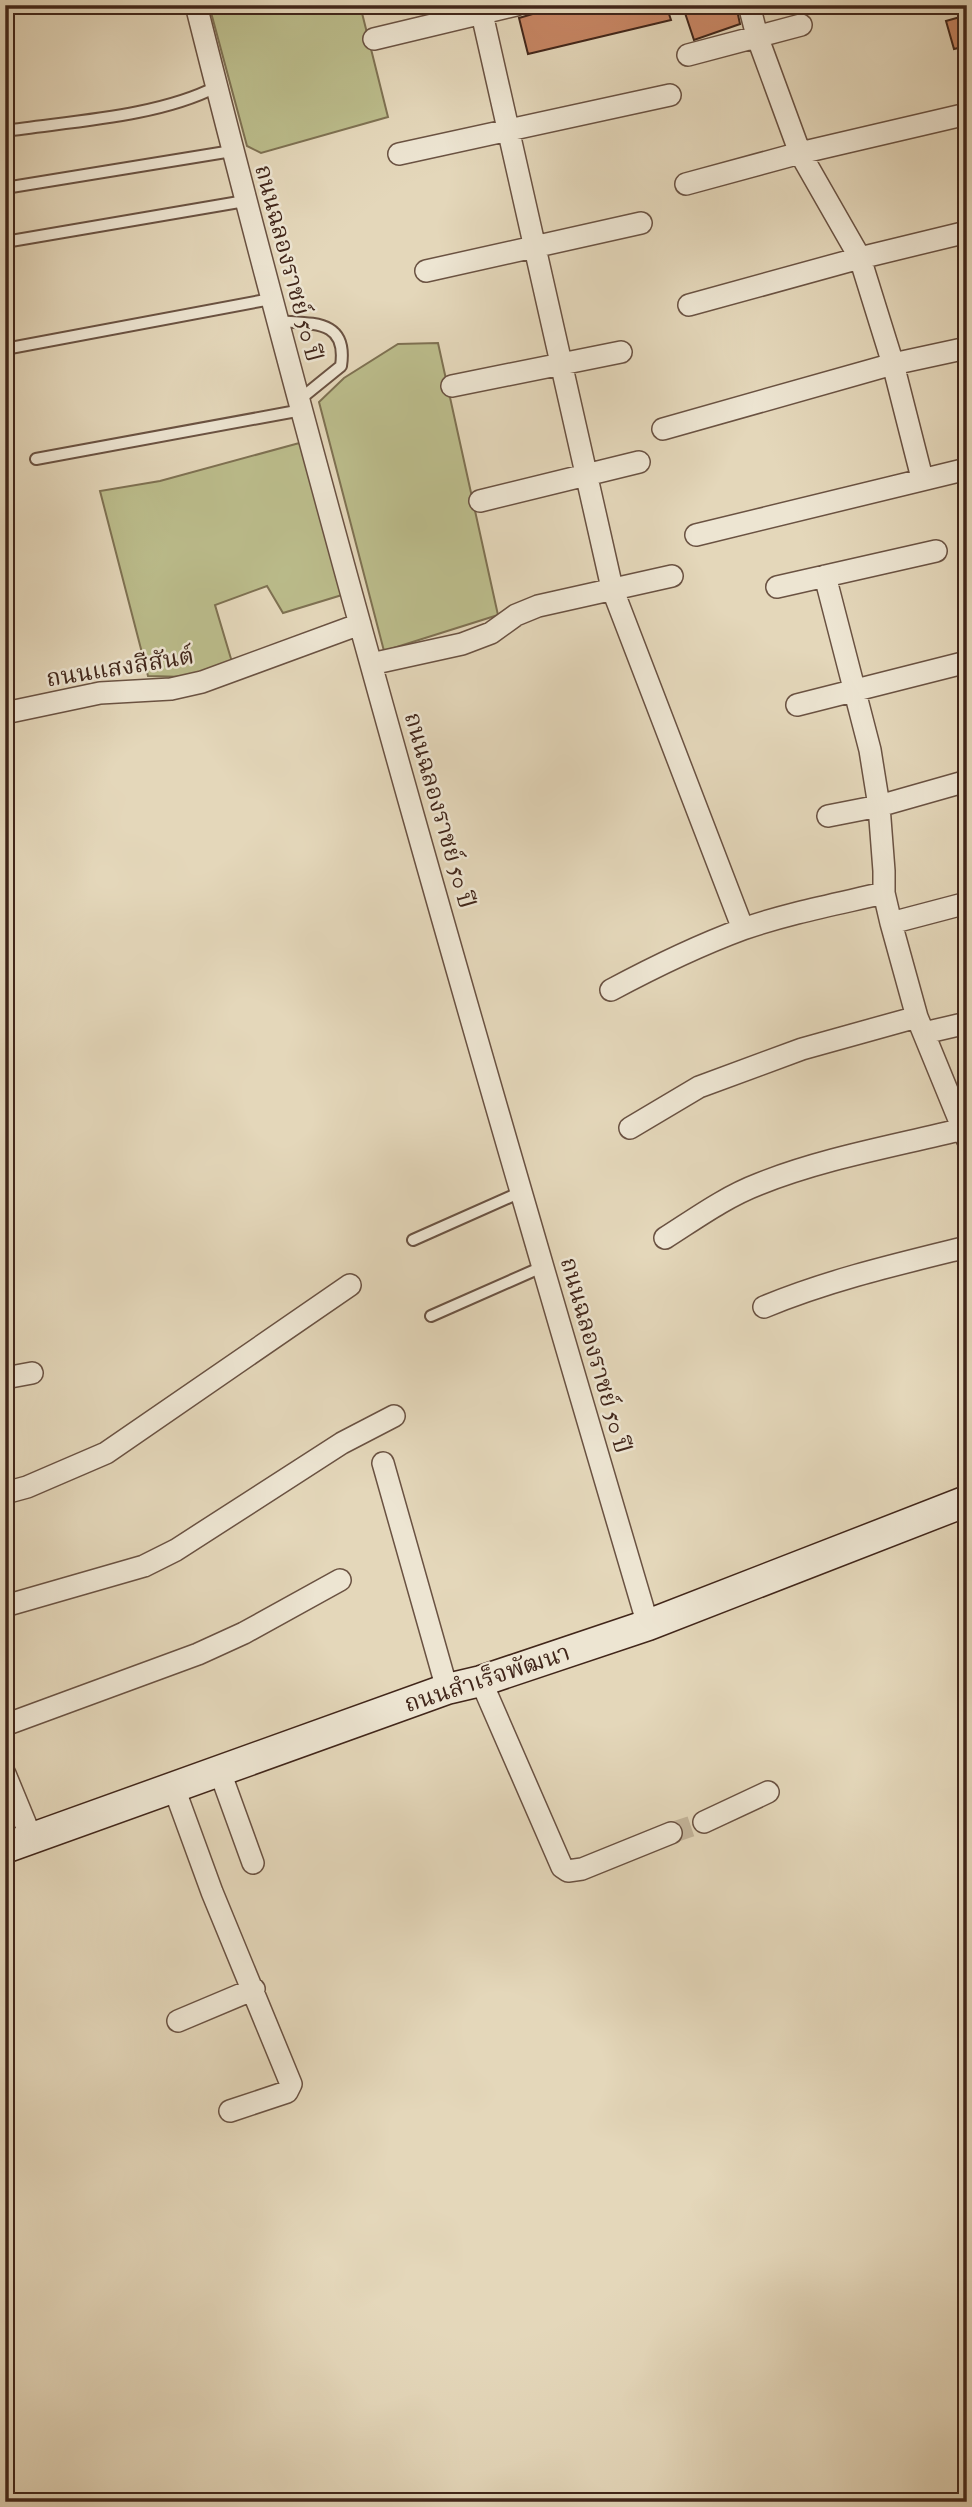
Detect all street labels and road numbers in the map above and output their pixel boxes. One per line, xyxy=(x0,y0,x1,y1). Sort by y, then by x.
street label: ถนนฉลองราชย์ 50 ปี xyxy=(247,161,331,365)
street label: ถนนแสงสีสันต์ xyxy=(44,640,196,694)
street label: ถนนฉลองราชย์ 50 ปี xyxy=(397,708,483,912)
street label: ถนนฉลองราชย์ 50 ปี xyxy=(553,1253,639,1457)
street label: ถนนสำเร็จพัฒนา xyxy=(400,1637,574,1720)

